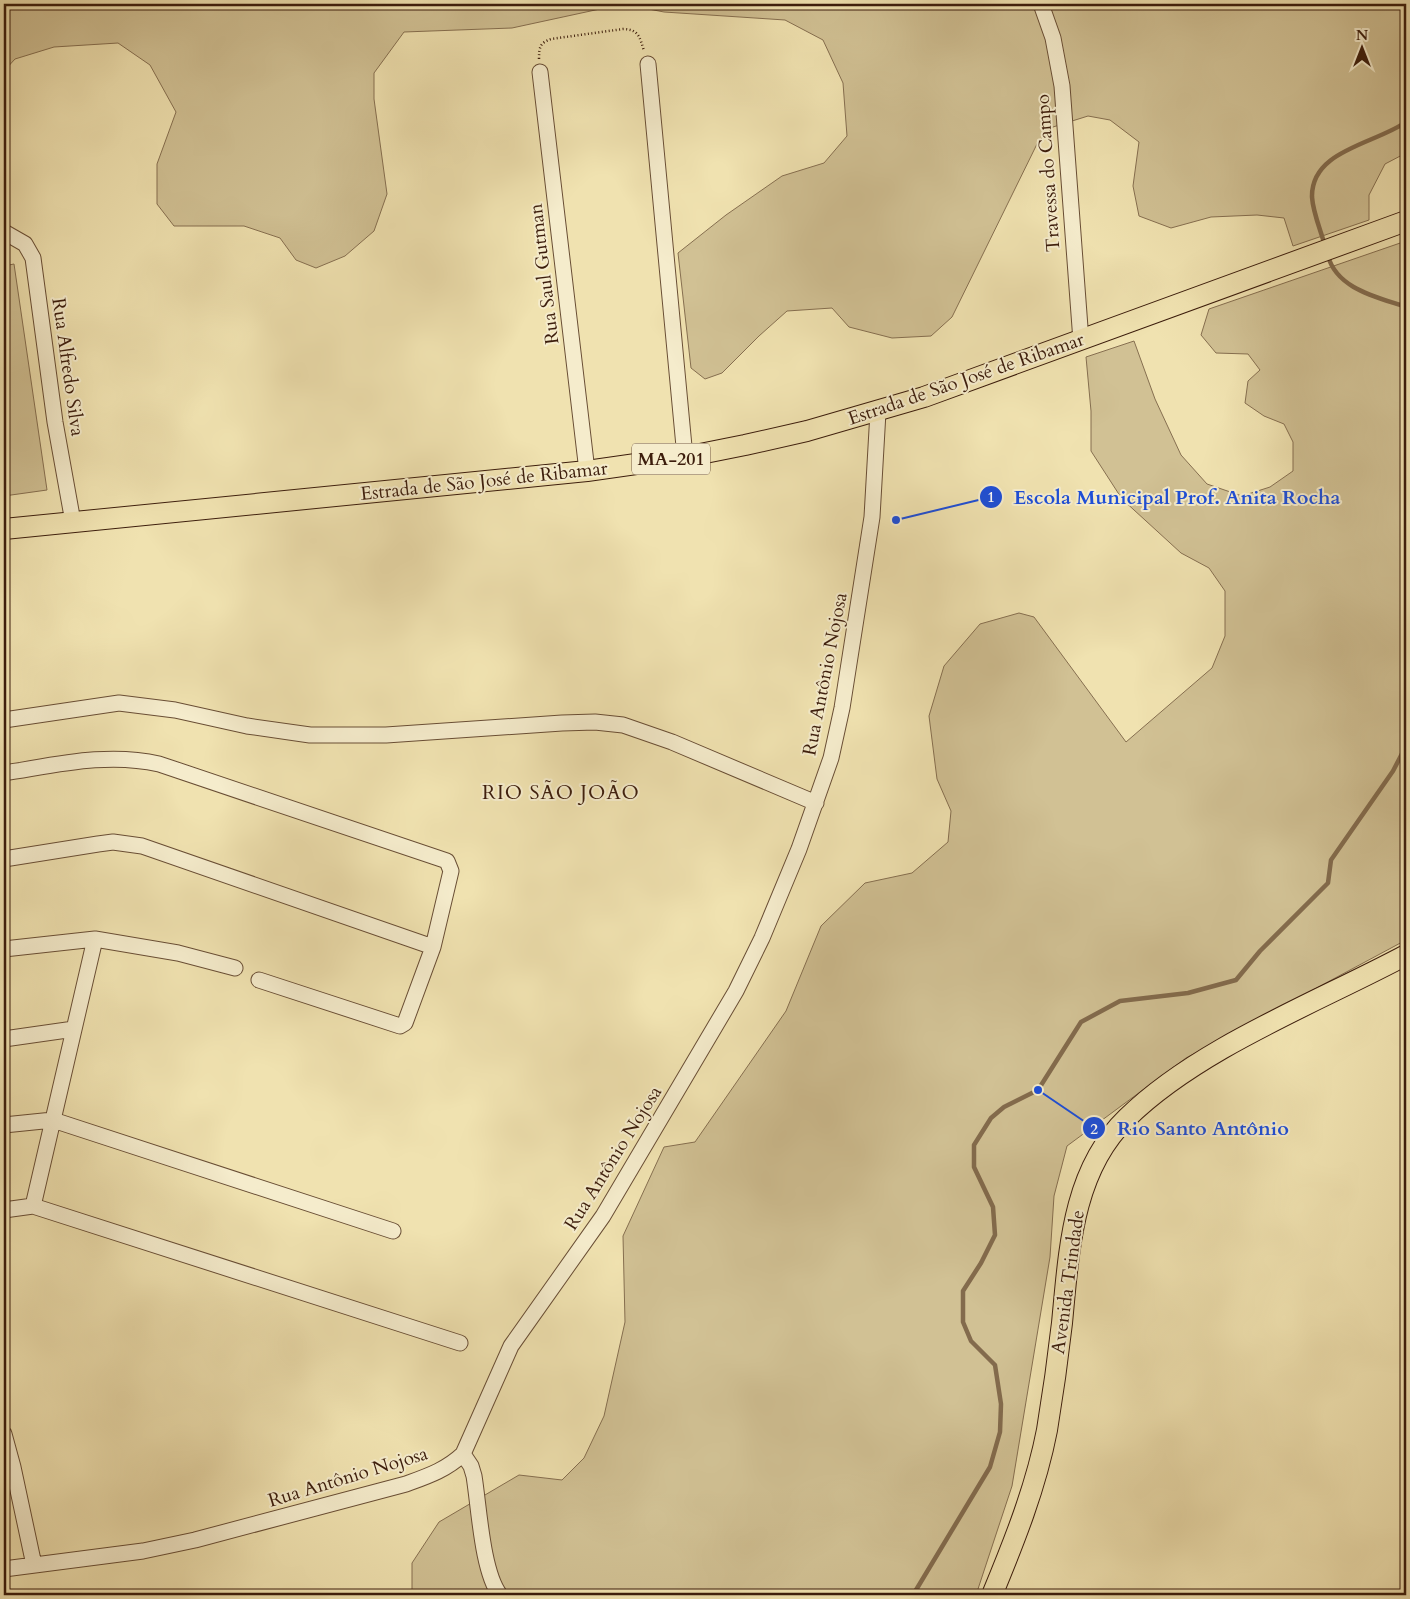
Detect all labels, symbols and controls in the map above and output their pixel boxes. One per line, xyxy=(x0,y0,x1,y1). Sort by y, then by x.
north arrow xyxy=(1338,22,1388,72)
text: N xyxy=(1356,26,1368,45)
street label: Travessa do Campo xyxy=(1030,93,1066,253)
street label: Rua Saul Gutman xyxy=(522,202,566,346)
street label: Rua Alfredo Silva xyxy=(45,296,91,438)
street label: Estrada de São José de Ribamar xyxy=(844,326,1088,432)
road number: MA-201 xyxy=(632,444,710,474)
street label: Estrada de São José de Ribamar xyxy=(359,455,609,507)
callout: Escola Municipal Prof. Anita Rocha xyxy=(978,480,1350,515)
text: Escola Municipal Prof. Anita Rocha xyxy=(1014,484,1341,511)
text: 1 xyxy=(987,487,995,507)
street label: Rua Antônio Nojosa xyxy=(796,590,854,758)
district label: RIO SÃO JOÃO xyxy=(482,779,640,806)
street label: Rua Antônio Nojosa xyxy=(558,1081,668,1235)
callout: Rio Santo Antônio xyxy=(1082,1111,1299,1146)
text: Rio Santo Antônio xyxy=(1117,1115,1289,1142)
text: 2 xyxy=(1090,1119,1098,1139)
street label: Avenida Trindade xyxy=(1045,1208,1091,1356)
street label: Rua Antônio Nojosa xyxy=(265,1440,431,1514)

